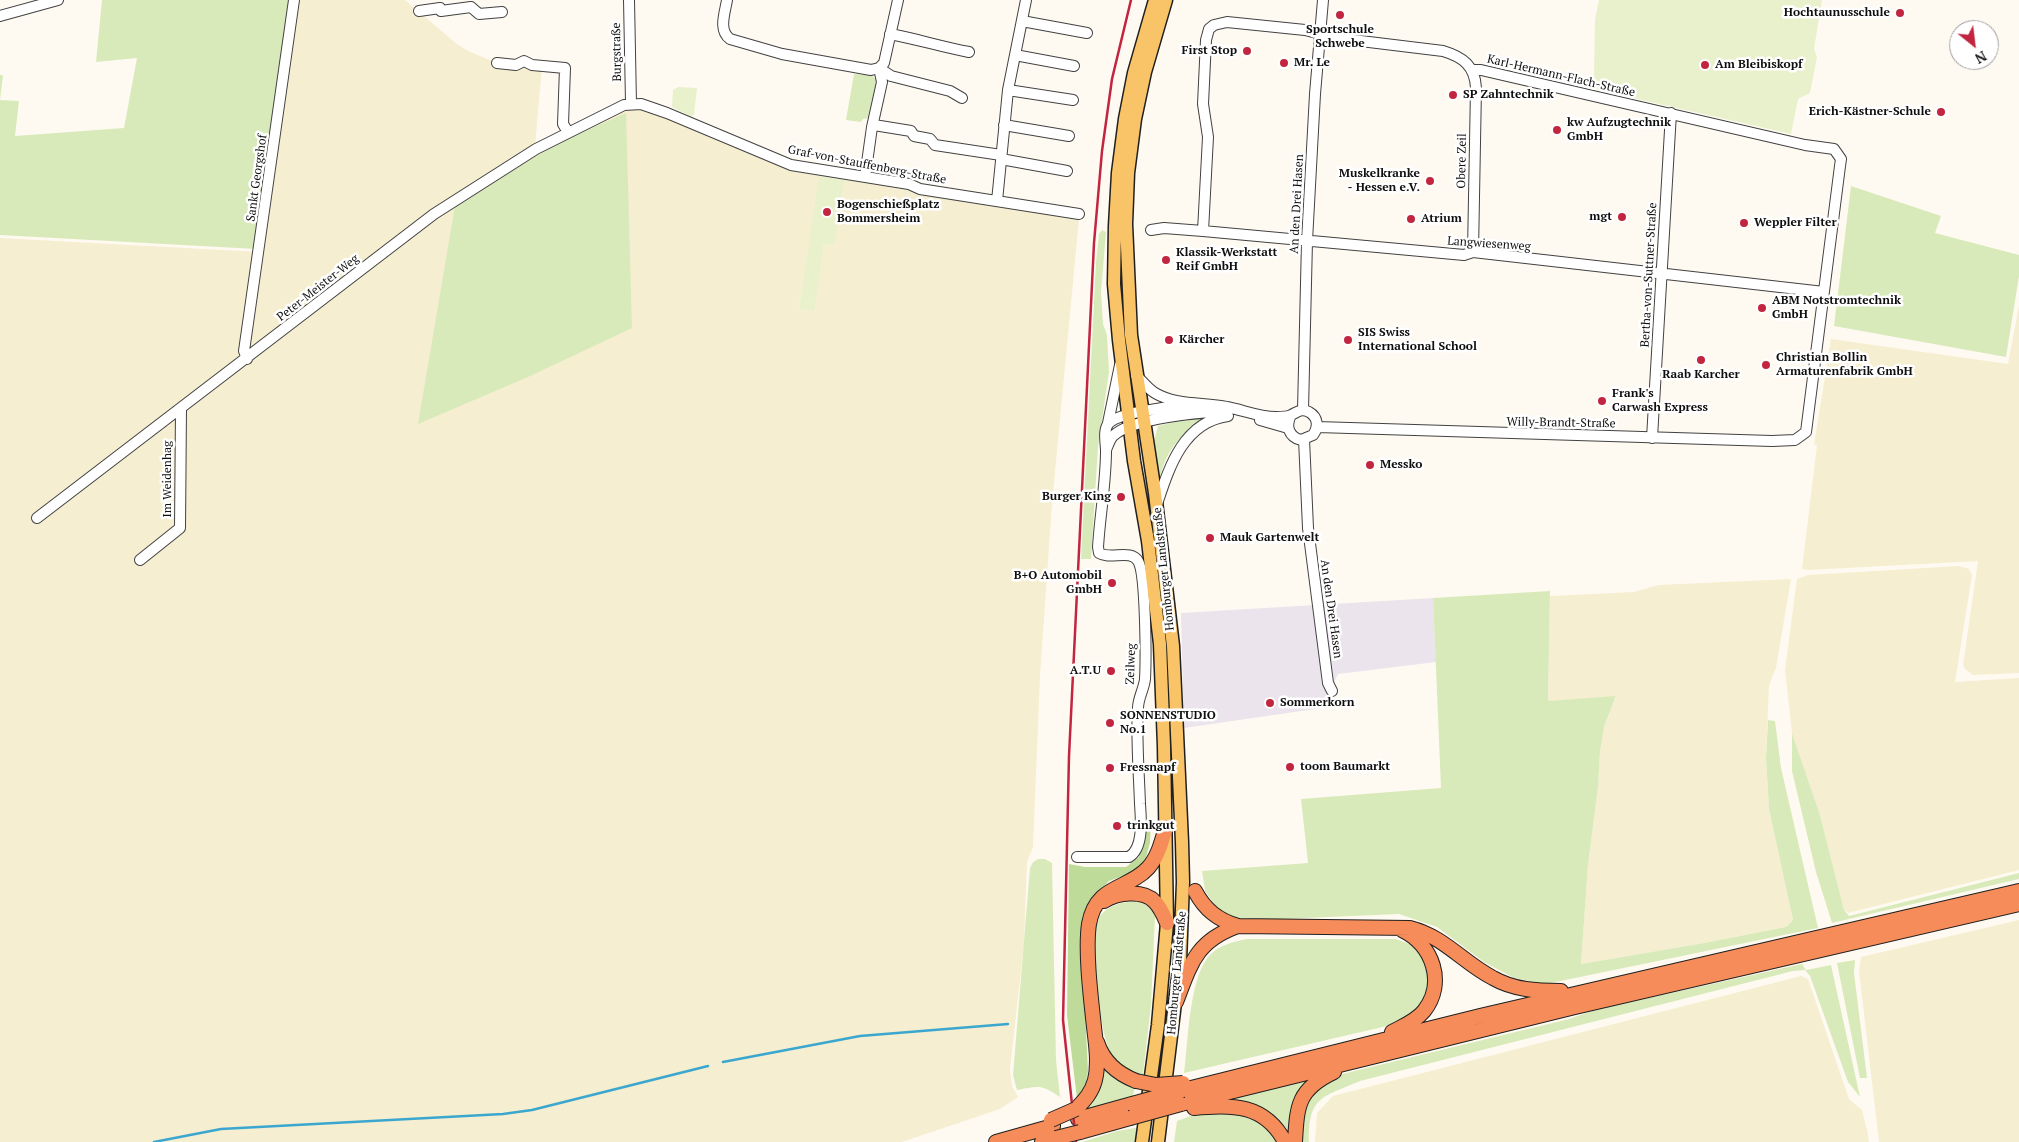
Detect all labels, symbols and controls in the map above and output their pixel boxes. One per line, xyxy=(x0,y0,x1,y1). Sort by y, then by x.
place label: Hochtaunusschule xyxy=(1784,6,1890,20)
marker: Hochtaunusschule xyxy=(1894,7,1906,19)
marker: Sportschule Schwebe xyxy=(1334,9,1346,21)
north arrow xyxy=(1949,20,1999,70)
street label: Burgstraße xyxy=(609,22,625,82)
place label: Sportschule Schwebe xyxy=(1306,23,1374,51)
place label: First Stop xyxy=(1182,44,1237,58)
marker: First Stop xyxy=(1241,45,1253,57)
text: N xyxy=(1972,47,1990,69)
street label: Karl-Hermann-Flach-Straße xyxy=(1486,52,1636,100)
place label: Mr. Le xyxy=(1294,56,1330,70)
marker: Mr. Le xyxy=(1278,57,1290,69)
place label: Am Bleibiskopf xyxy=(1715,58,1802,72)
marker: Am Bleibiskopf xyxy=(1699,59,1711,71)
place label: SP Zahntechnik xyxy=(1463,88,1554,102)
marker: SP Zahntechnik xyxy=(1447,89,1459,101)
place label: Erich-Kästner-Schule xyxy=(1809,105,1931,119)
marker: Erich-Kästner-Schule xyxy=(1935,106,1947,118)
place label: kw Aufzugtechnik GmbH xyxy=(1567,116,1671,144)
marker: kw Aufzugtechnik GmbH xyxy=(1551,124,1563,136)
street label: Sankt Georgshof xyxy=(244,133,270,223)
street label: Obere Zeil xyxy=(1454,133,1470,189)
street label: Graf-von-Stauffenberg-Straße xyxy=(787,143,947,187)
street label: An den Drei Hasen xyxy=(1287,154,1307,254)
place label: Muskelkranke - Hessen e.V. xyxy=(1339,167,1420,195)
marker: Muskelkranke - Hessen e.V. xyxy=(1424,175,1436,187)
place label: Bogenschießplatz Bommersheim xyxy=(837,198,939,226)
street label: Bertha-von-Suttner-Straße xyxy=(1638,202,1660,348)
marker: Bogenschießplatz Bommersheim xyxy=(821,206,833,218)
place label: mgt xyxy=(1589,210,1612,224)
marker: mgt xyxy=(1616,211,1628,223)
place label: Atrium xyxy=(1421,212,1462,226)
marker: Atrium xyxy=(1405,213,1417,225)
place label: Weppler Filter xyxy=(1754,216,1837,230)
marker: Weppler Filter xyxy=(1738,217,1750,229)
street label: Langwiesenweg xyxy=(1447,234,1531,254)
place label: Klassik-Werkstatt Reif GmbH xyxy=(1176,246,1277,274)
street label: Peter-Meister-Weg xyxy=(274,252,362,324)
marker: Klassik-Werkstatt Reif GmbH xyxy=(1160,254,1172,266)
place label: ABM Notstromtechnik GmbH xyxy=(1772,294,1901,322)
marker: ABM Notstromtechnik GmbH xyxy=(1756,302,1768,314)
place label: SIS Swiss International School xyxy=(1358,326,1477,354)
place label: Kärcher xyxy=(1179,333,1224,347)
marker: Kärcher xyxy=(1163,334,1175,346)
marker: SIS Swiss International School xyxy=(1342,334,1354,346)
place label: Christian Bollin Armaturenfabrik GmbH xyxy=(1776,351,1913,379)
marker: Raab Karcher xyxy=(1695,354,1707,366)
marker: Christian Bollin Armaturenfabrik GmbH xyxy=(1760,359,1772,371)
place label: Raab Karcher xyxy=(1662,368,1740,382)
place label: Frank's Carwash Express xyxy=(1612,387,1708,415)
marker: Frank's Carwash Express xyxy=(1596,395,1608,407)
street label: Willy-Brandt-Straße xyxy=(1506,415,1616,431)
street label: Im Weidenhag xyxy=(161,441,175,517)
place label: Messko xyxy=(1380,458,1422,472)
marker: Messko xyxy=(1364,459,1376,471)
place label: Burger King xyxy=(1042,490,1111,504)
marker: Burger King xyxy=(1115,491,1127,503)
street label: Homburger Landstraße xyxy=(1150,507,1178,631)
place label: Mauk Gartenwelt xyxy=(1220,531,1319,545)
marker: Mauk Gartenwelt xyxy=(1204,532,1216,544)
street label: An den Drei Hasen xyxy=(1317,559,1345,659)
place label: B+O Automobil GmbH xyxy=(1014,569,1102,597)
marker: B+O Automobil GmbH xyxy=(1106,577,1118,589)
street label: Zeilweg xyxy=(1123,643,1139,685)
place label: A.T.U xyxy=(1070,664,1101,678)
marker: A.T.U xyxy=(1105,665,1117,677)
place label: Sommerkorn xyxy=(1280,696,1354,710)
marker: Sommerkorn xyxy=(1264,697,1276,709)
place label: SONNENSTUDIO No.1 xyxy=(1120,709,1216,737)
marker: SONNENSTUDIO No.1 xyxy=(1104,717,1116,729)
place label: toom Baumarkt xyxy=(1300,760,1390,774)
place label: Fressnapf xyxy=(1120,761,1176,775)
marker: toom Baumarkt xyxy=(1284,761,1296,773)
marker: Fressnapf xyxy=(1104,762,1116,774)
place label: trinkgut xyxy=(1127,819,1175,833)
marker: trinkgut xyxy=(1111,820,1123,832)
street label: Homburger Landstraße xyxy=(1164,911,1190,1035)

